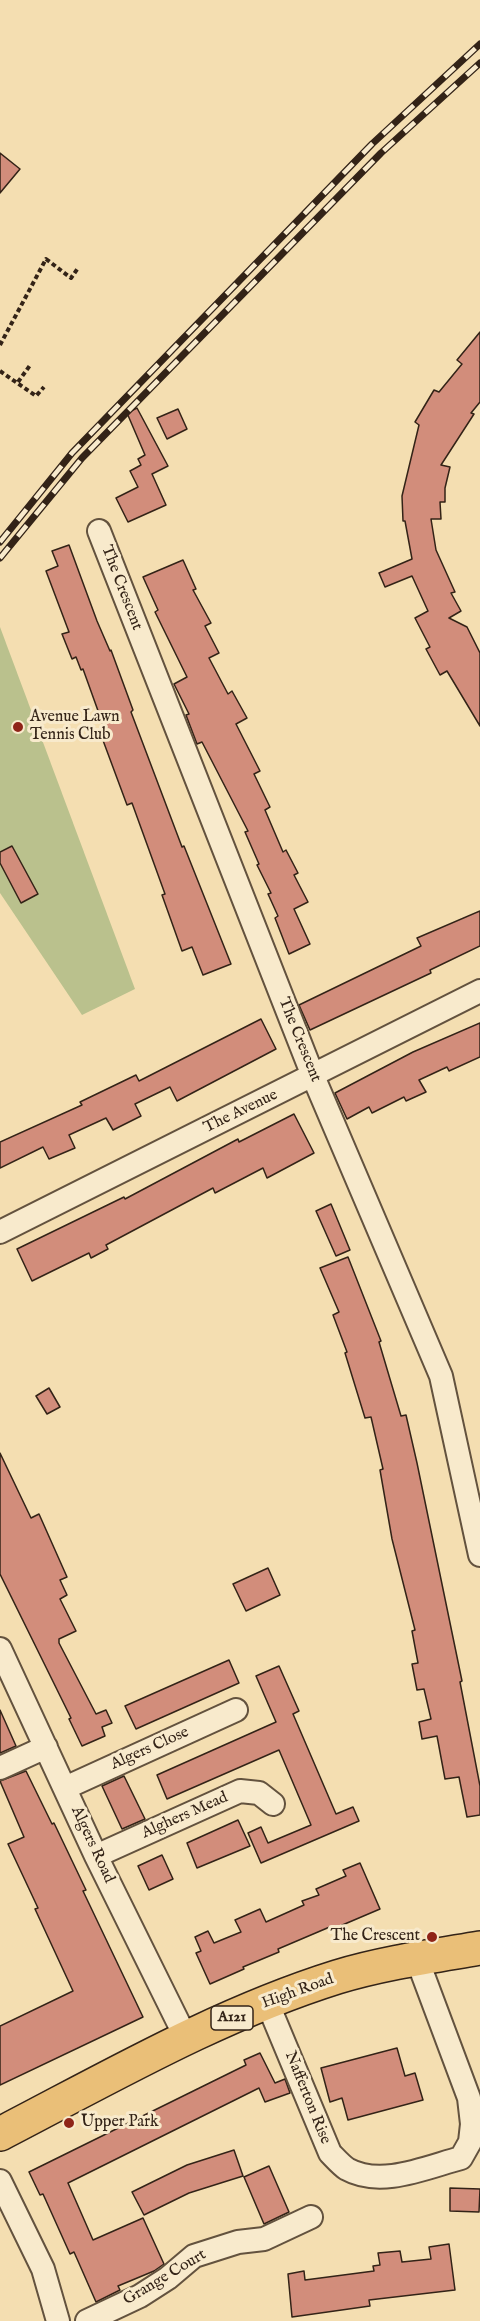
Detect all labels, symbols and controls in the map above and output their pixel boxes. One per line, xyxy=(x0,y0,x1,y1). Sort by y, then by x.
street label: The Crescent xyxy=(96,543,146,633)
place label: Avenue Lawn Tennis Club xyxy=(30,708,119,746)
marker: Avenue Lawn Tennis Club xyxy=(11,720,25,734)
street label: The Crescent xyxy=(273,995,325,1085)
street label: The Avenue xyxy=(201,1086,281,1138)
street label: Algers Close xyxy=(108,1723,192,1775)
street label: Alghers Mead xyxy=(139,1788,231,1844)
street label: Algers Road xyxy=(66,1804,118,1886)
place label: The Crescent xyxy=(331,1927,420,1947)
marker: The Crescent xyxy=(425,1930,439,1944)
street label: High Road xyxy=(260,1970,336,2014)
road number: A121 xyxy=(211,2006,253,2030)
street label: Nafferton Rise xyxy=(280,2049,334,2147)
place label: Upper Park xyxy=(81,2113,159,2133)
marker: Upper Park xyxy=(62,2116,76,2130)
street label: Grange Court xyxy=(120,2246,210,2310)

